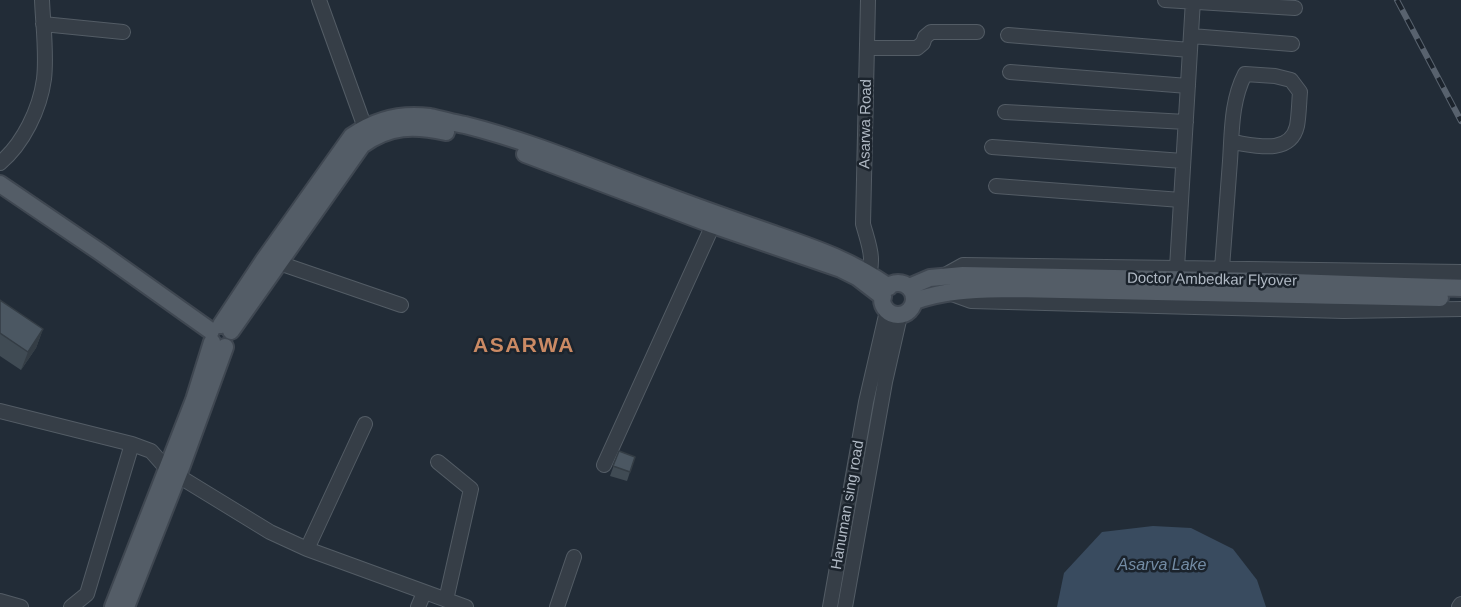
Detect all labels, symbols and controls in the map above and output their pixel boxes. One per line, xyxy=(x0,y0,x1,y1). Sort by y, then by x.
street label: Asarwa Road xyxy=(856,79,876,169)
street label: Doctor Ambedkar Flyover xyxy=(1127,270,1297,290)
district label: ASARWA xyxy=(473,333,575,359)
street label: Hanuman sing road xyxy=(828,439,868,571)
water label: Asarva Lake xyxy=(1118,556,1206,576)

